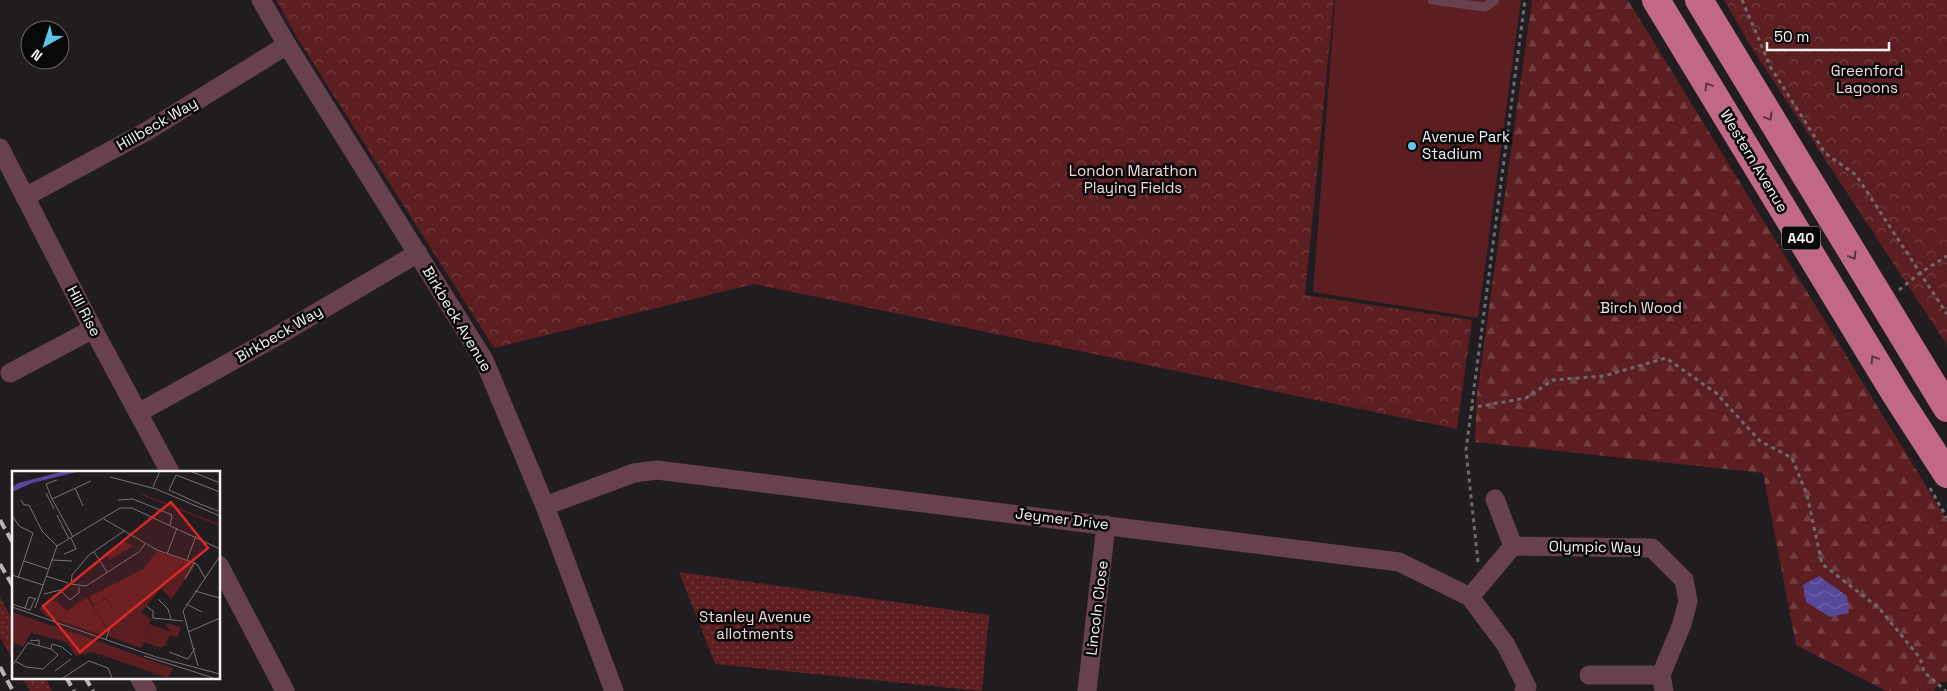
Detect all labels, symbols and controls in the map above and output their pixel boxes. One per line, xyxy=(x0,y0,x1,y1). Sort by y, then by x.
north arrow xyxy=(20,20,70,70)
scale bar xyxy=(1767,20,1890,52)
text: 50 m xyxy=(1774,27,1809,46)
text: N xyxy=(28,45,46,65)
park label: Greenford Lagoons xyxy=(1831,61,1903,97)
one-way arrow xyxy=(1705,82,1715,91)
street label: Hillbeck Way xyxy=(113,93,201,154)
street label: Western Avenue xyxy=(1716,106,1793,216)
one-way arrow xyxy=(1763,111,1773,120)
place label: Avenue Park Stadium xyxy=(1422,127,1510,163)
marker: Avenue Park Stadium xyxy=(1406,140,1418,152)
park label: London Marathon Playing Fields xyxy=(1069,161,1197,197)
road number: A40 xyxy=(1782,227,1820,250)
one-way arrow xyxy=(1847,250,1857,259)
street label: Birkbeck Avenue xyxy=(419,263,496,375)
street label: Hill Rise xyxy=(63,282,106,339)
park label: Birch Wood xyxy=(1600,298,1682,317)
street label: Birkbeck Way xyxy=(232,301,326,366)
one-way arrow xyxy=(1871,356,1881,365)
inset map xyxy=(12,471,220,678)
street label: Jeymer Drive xyxy=(1014,503,1110,534)
street label: Olympic Way xyxy=(1549,536,1641,557)
street label: Lincoln Close xyxy=(1081,559,1112,656)
park label: Stanley Avenue allotments xyxy=(699,607,811,643)

